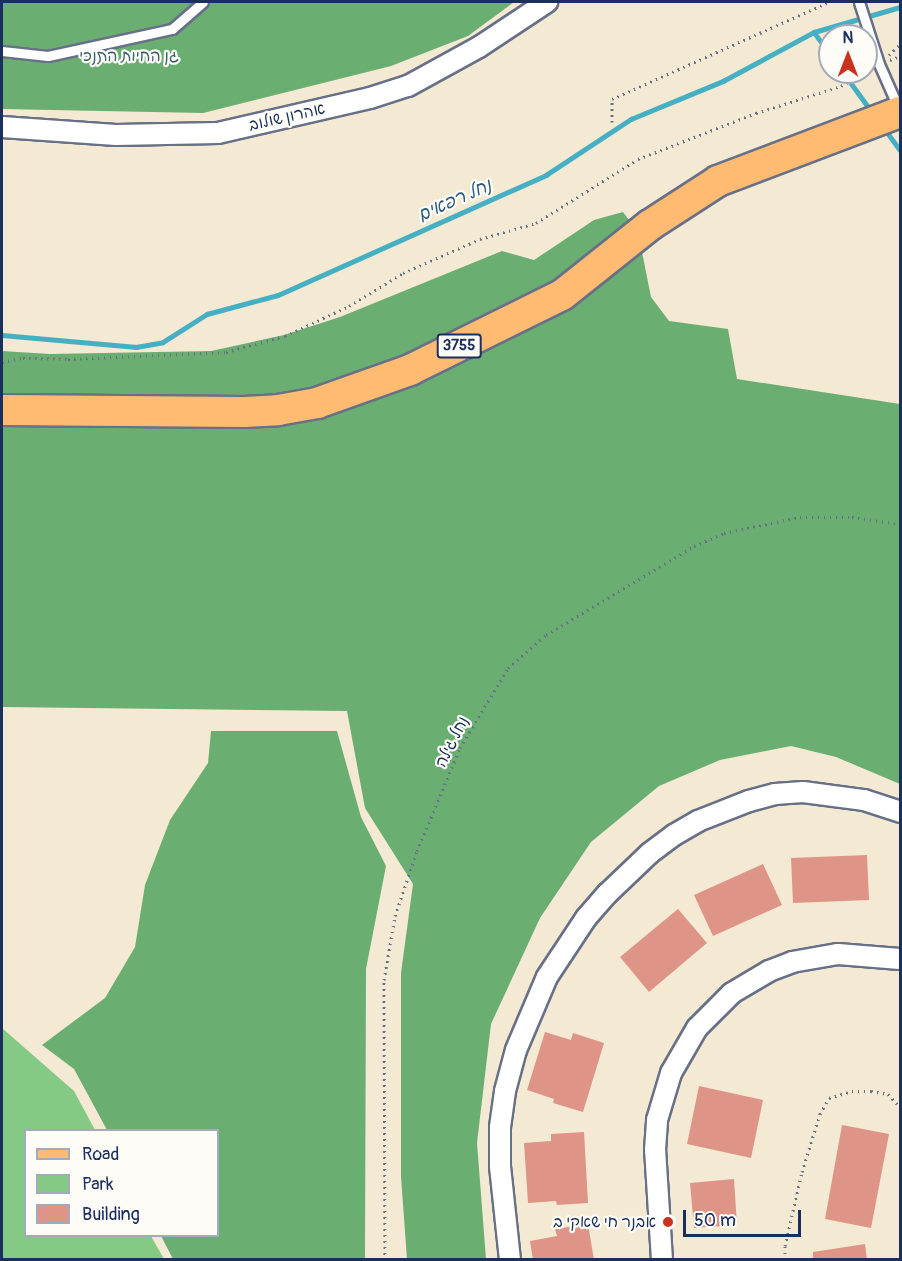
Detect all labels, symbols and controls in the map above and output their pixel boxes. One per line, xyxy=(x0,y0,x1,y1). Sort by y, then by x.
north arrow xyxy=(818,24,878,84)
text: N xyxy=(843,28,853,48)
park label: גן החיות התנכי xyxy=(79,46,179,66)
street label: אהרון שולוב xyxy=(247,99,327,135)
water label: נחל רפאים xyxy=(415,175,495,227)
road number: 3755 xyxy=(436,334,482,358)
street label: נחל גילה xyxy=(431,713,473,771)
legend xyxy=(24,1129,219,1237)
text: Road xyxy=(82,1143,119,1166)
text: Park xyxy=(82,1173,114,1196)
scale bar xyxy=(686,1198,804,1236)
text: Building xyxy=(82,1203,140,1226)
text: 50 m xyxy=(694,1209,736,1232)
place label: אבנר חי שאקי ב xyxy=(553,1212,656,1232)
marker: אבנר חי שאקי ב xyxy=(661,1215,675,1229)

